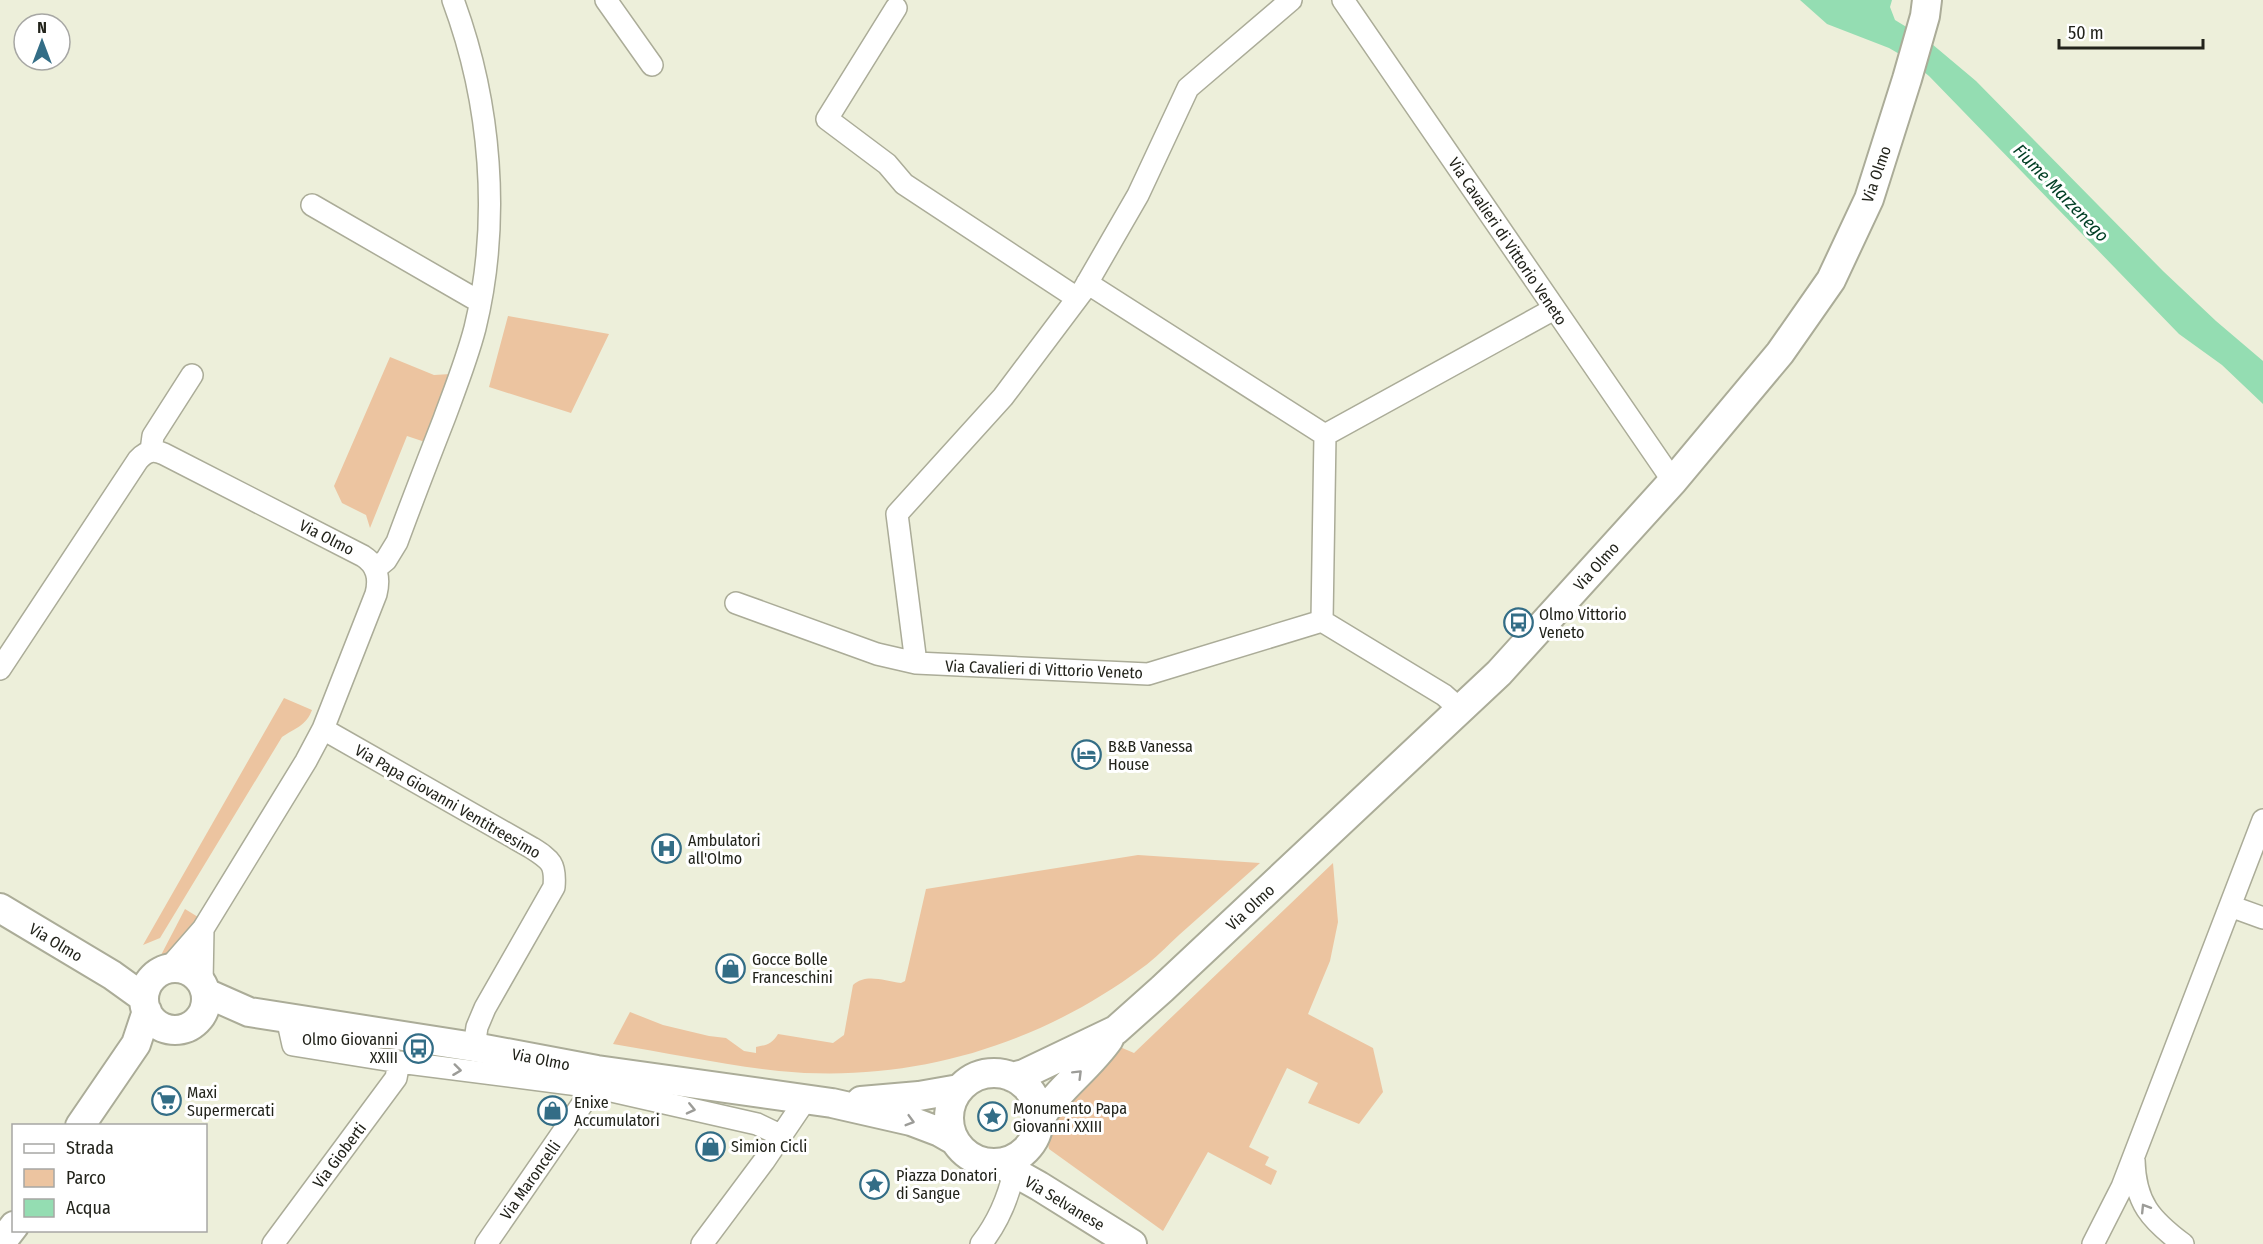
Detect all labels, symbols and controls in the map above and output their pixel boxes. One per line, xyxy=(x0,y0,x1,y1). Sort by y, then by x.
north arrow xyxy=(12,12,72,72)
scale bar xyxy=(2059,12,2203,50)
text: N xyxy=(37,18,47,37)
text: 50 m xyxy=(2068,22,2104,44)
water label: Fiume Marzenego xyxy=(2009,139,2113,247)
street label: Via Olmo xyxy=(1858,143,1895,205)
street label: Via Cavalieri di Vittorio Veneto xyxy=(1444,154,1571,329)
street label: Via Olmo xyxy=(296,516,357,559)
street label: Via Olmo xyxy=(1570,538,1623,595)
place label: Olmo Vittorio Veneto xyxy=(1539,605,1627,642)
bus stop icon: Olmo Vittorio Veneto xyxy=(1502,607,1534,639)
street label: Via Cavalieri di Vittorio Veneto xyxy=(945,657,1143,682)
place label: B&B Vanessa House xyxy=(1108,737,1193,774)
hotel icon: B&B Vanessa House xyxy=(1071,739,1103,771)
street label: Via Papa Giovanni Ventitreesimo xyxy=(352,740,544,862)
place label: Ambulatori all'Olmo xyxy=(688,831,761,868)
hospital icon: Ambulatori all'Olmo xyxy=(651,833,683,865)
street label: Via Olmo xyxy=(1222,880,1278,934)
street label: Via Olmo xyxy=(26,919,86,966)
place label: Gocce Bolle Franceschini xyxy=(752,950,833,987)
shop icon: Gocce Bolle Franceschini xyxy=(715,952,747,984)
place label: Olmo Giovanni XXIII xyxy=(302,1030,398,1067)
bus stop icon: Olmo Giovanni XXIII xyxy=(403,1032,435,1064)
street label: Via Olmo xyxy=(510,1045,572,1074)
one-way arrow xyxy=(453,1063,462,1075)
one-way arrow xyxy=(1070,1071,1081,1082)
place label: Maxi Supermercati xyxy=(187,1083,274,1120)
supermarket icon: Maxi Supermercati xyxy=(150,1085,182,1117)
place label: Enixe Accumulatori xyxy=(574,1093,660,1130)
shop icon: Enixe Accumulatori xyxy=(537,1095,569,1127)
place label: Monumento Papa Giovanni XXIII xyxy=(1013,1099,1127,1136)
place icon: Monumento Papa Giovanni XXIII xyxy=(976,1101,1008,1133)
one-way arrow xyxy=(685,1102,695,1115)
one-way arrow xyxy=(904,1114,915,1126)
street label: Via Gioberti xyxy=(309,1119,370,1192)
legend xyxy=(12,1124,207,1232)
shop icon: Simion Cicli xyxy=(694,1130,726,1162)
text: Strada xyxy=(66,1137,114,1159)
street label: Via Maroncelli xyxy=(496,1137,565,1223)
place label: Simion Cicli xyxy=(731,1137,807,1156)
place label: Piazza Donatori di Sangue xyxy=(896,1166,997,1203)
text: Parco xyxy=(66,1167,106,1189)
place icon: Piazza Donatori di Sangue xyxy=(859,1168,891,1200)
street label: Via Selvanese xyxy=(1021,1172,1108,1235)
text: Acqua xyxy=(66,1197,111,1219)
one-way arrow xyxy=(2142,1203,2153,1214)

